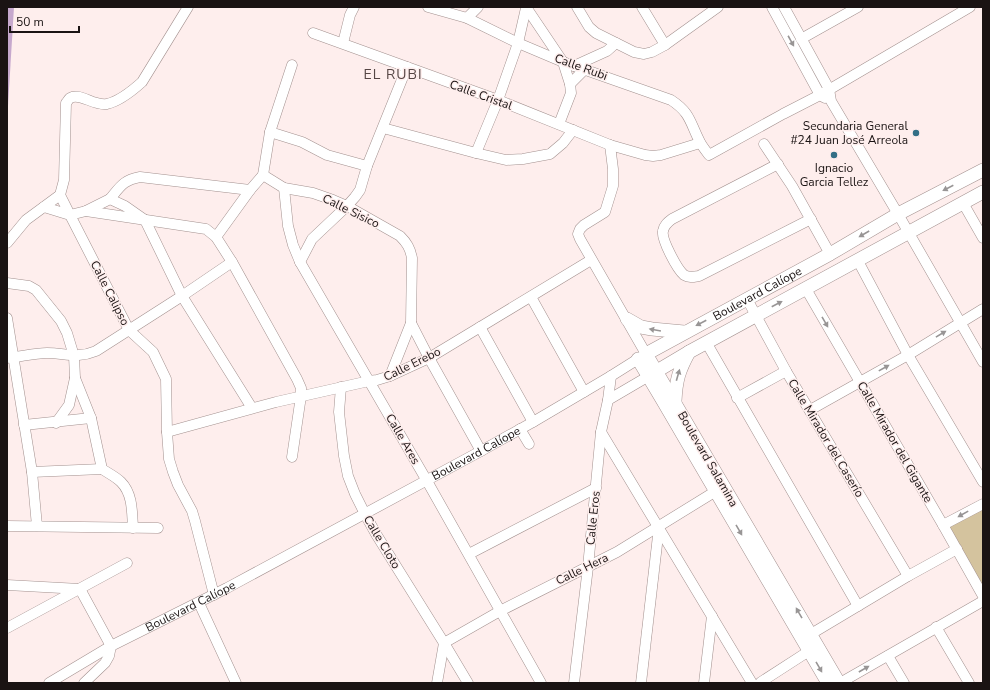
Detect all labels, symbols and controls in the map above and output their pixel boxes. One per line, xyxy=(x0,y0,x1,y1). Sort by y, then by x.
scale bar xyxy=(10,8,79,34)
text: 50 m xyxy=(16,14,44,30)
one-way arrow xyxy=(788,35,795,47)
street label: Calle Rubi xyxy=(552,50,610,84)
district label: EL RUBI xyxy=(364,65,422,84)
street label: Calle Cristal xyxy=(447,76,515,114)
place label: Secundaria General #24 Juan José Arreola xyxy=(790,118,908,148)
marker: Secundaria General #24 Juan José Arreola xyxy=(911,128,921,138)
marker: Ignacio Garcia Tellez xyxy=(829,150,839,160)
place label: Ignacio Garcia Tellez xyxy=(800,160,869,190)
one-way arrow xyxy=(943,185,954,192)
street label: Calle Sisico xyxy=(320,190,382,232)
one-way arrow xyxy=(859,230,869,238)
street label: Calle Calipso xyxy=(87,258,133,328)
street label: Boulevard Calíope xyxy=(710,263,804,324)
one-way arrow xyxy=(771,301,782,307)
one-way arrow xyxy=(822,316,829,328)
one-way arrow xyxy=(695,320,707,327)
one-way arrow xyxy=(648,326,661,332)
one-way arrow xyxy=(935,331,947,338)
street label: Calle Erebo xyxy=(381,343,444,385)
one-way arrow xyxy=(878,365,890,371)
one-way arrow xyxy=(675,369,681,381)
street label: Calle Mirador del Caserío xyxy=(784,376,868,501)
street label: Calle Mirador del Gigante xyxy=(854,378,936,506)
street label: Boulevard Salamina xyxy=(674,408,742,510)
street label: Calle Ares xyxy=(382,411,424,467)
street label: Boulevard Calíope xyxy=(429,423,523,484)
street label: Calle Eros xyxy=(582,490,604,546)
one-way arrow xyxy=(957,511,969,518)
street label: Calle Cloto xyxy=(360,512,404,572)
one-way arrow xyxy=(735,525,742,536)
street label: Calle Hera xyxy=(553,549,611,589)
street label: Boulevard Calíope xyxy=(143,577,238,636)
one-way arrow xyxy=(795,607,802,619)
one-way arrow xyxy=(815,661,822,673)
one-way arrow xyxy=(858,666,870,673)

